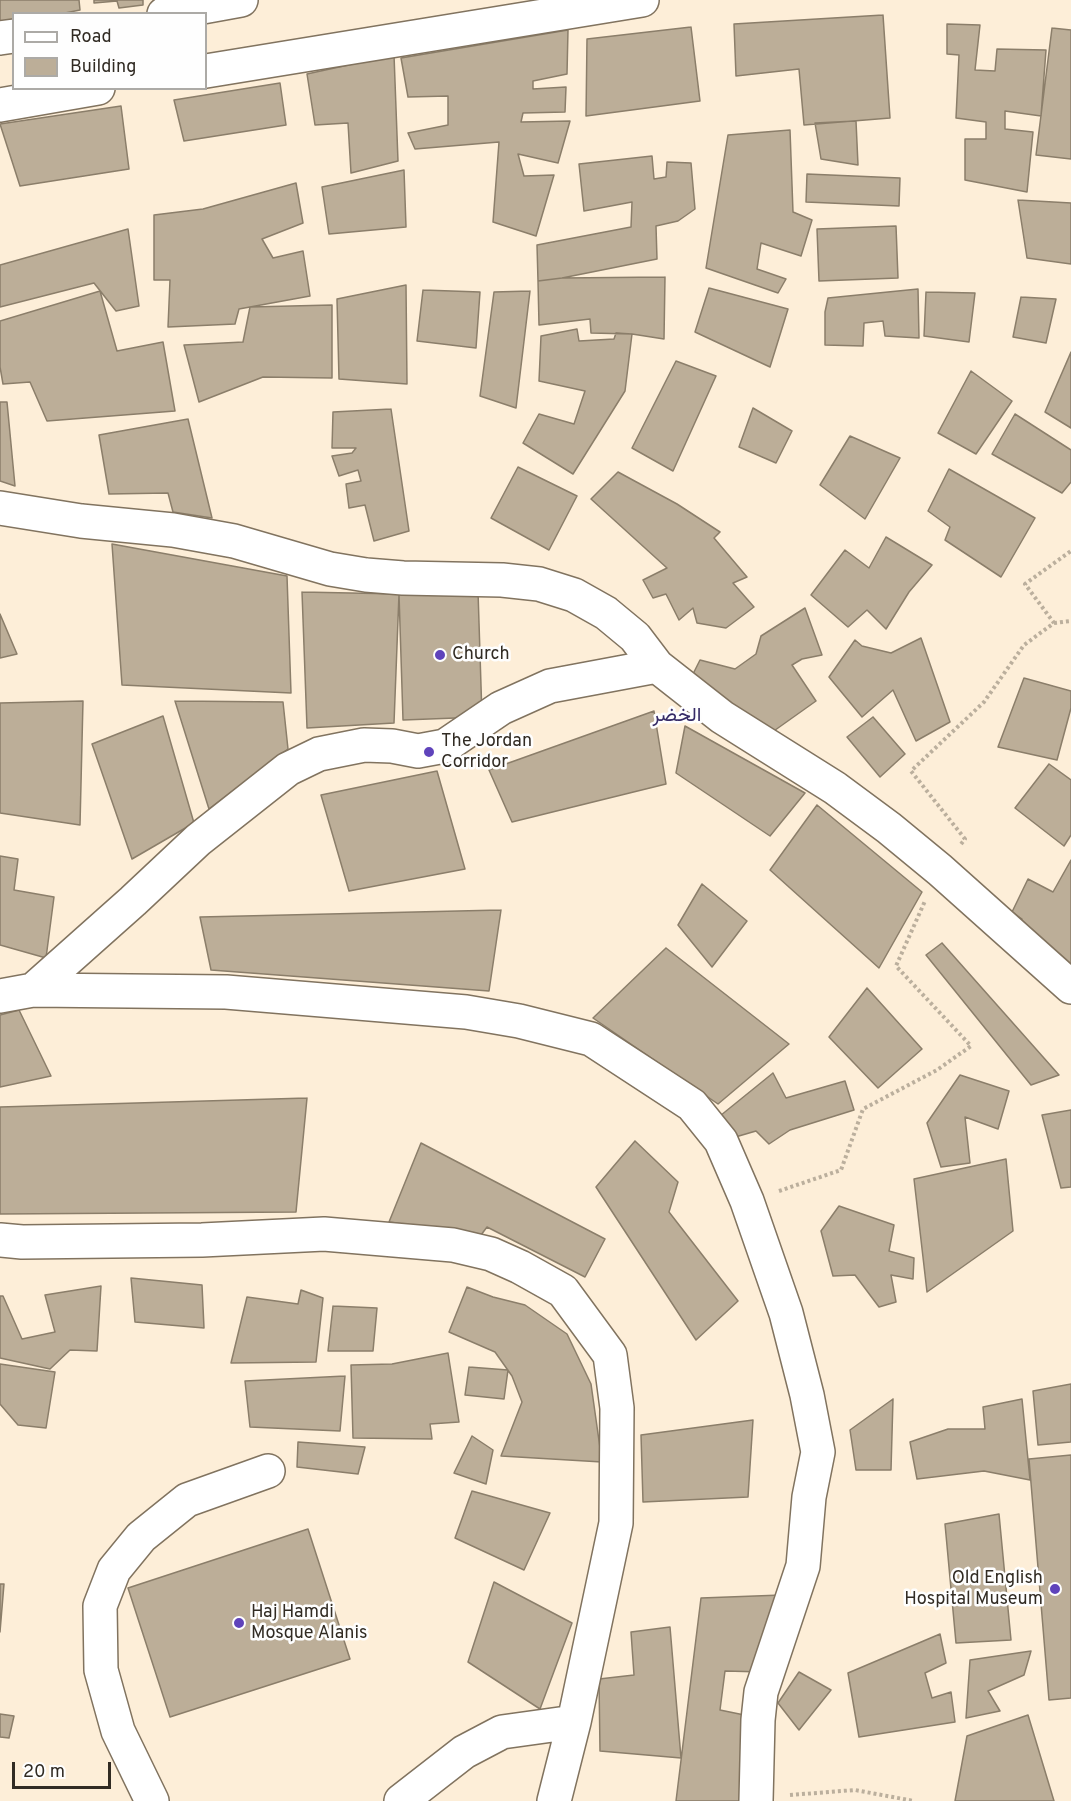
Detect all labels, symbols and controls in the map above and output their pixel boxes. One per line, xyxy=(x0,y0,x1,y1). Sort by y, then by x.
legend xyxy=(12,12,207,90)
text: Road xyxy=(70,26,112,49)
text: Building xyxy=(70,56,136,79)
place label: Church xyxy=(452,644,510,666)
marker: Church xyxy=(433,648,447,662)
district label: الخضر xyxy=(653,705,701,729)
place label: The Jordan Corridor xyxy=(441,731,532,774)
marker: The Jordan Corridor xyxy=(422,745,436,759)
place label: Old English Hospital Museum xyxy=(904,1568,1043,1610)
marker: Old English Hospital Museum xyxy=(1048,1582,1062,1596)
place label: Haj Hamdi Mosque Alanis xyxy=(251,1602,368,1644)
marker: Haj Hamdi Mosque Alanis xyxy=(232,1616,246,1630)
scale bar xyxy=(15,1750,114,1788)
text: 20 m xyxy=(23,1761,65,1784)

